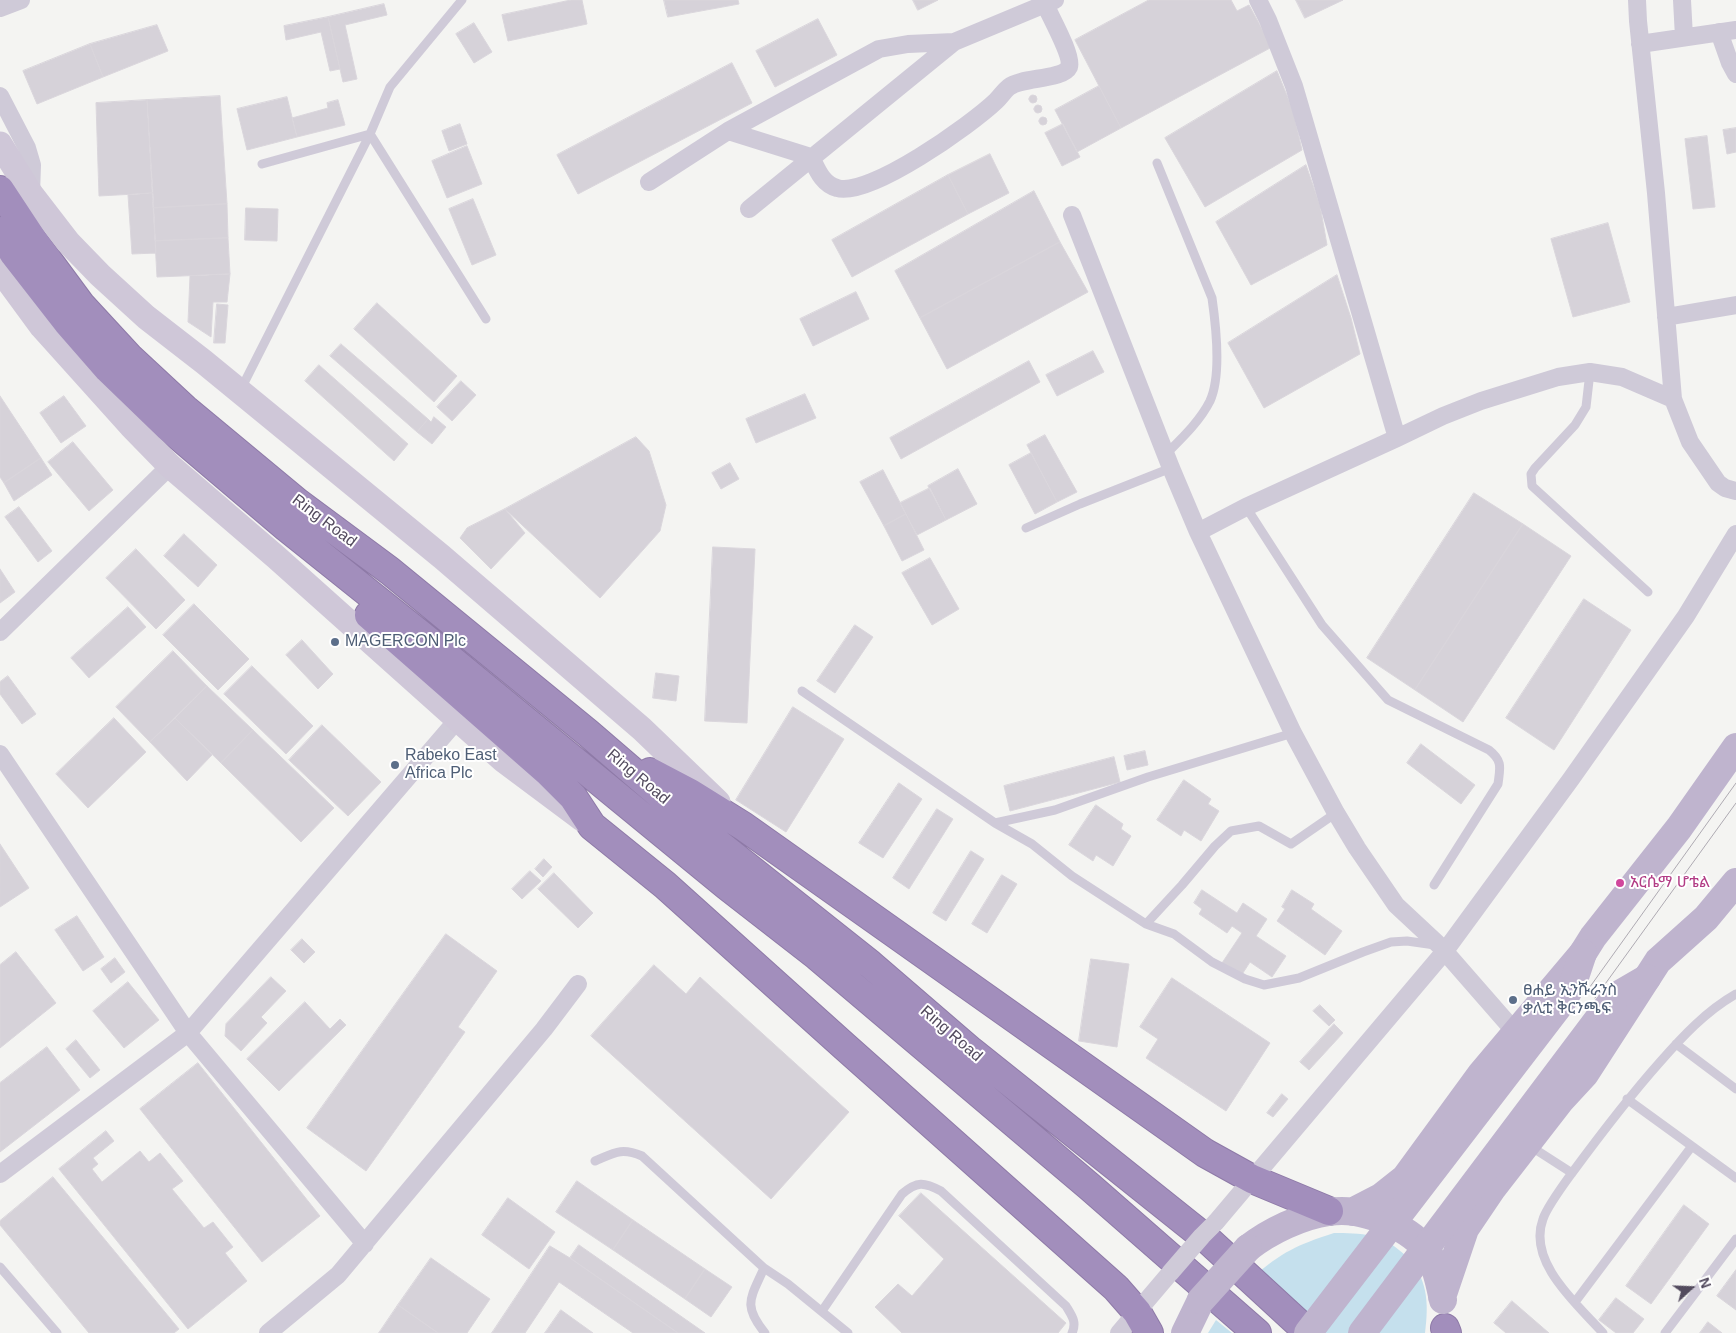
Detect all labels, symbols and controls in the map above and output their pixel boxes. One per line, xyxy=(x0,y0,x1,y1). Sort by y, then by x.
street label: Ring Road xyxy=(288,491,360,551)
place label: MAGERCON Plc xyxy=(345,632,466,652)
marker: MAGERCON Plc xyxy=(329,636,341,648)
street label: Ring Road xyxy=(603,745,673,809)
place label: Rabeko East Africa Plc xyxy=(405,746,497,784)
marker: Rabeko East Africa Plc xyxy=(389,759,401,771)
place label: አርሴማ ሆቴል xyxy=(1630,873,1710,893)
marker: አርሴማ ሆቴል xyxy=(1614,877,1626,889)
place label: ፀሐይ ኢንሹራንስ ቃሊቲ ቅርንጫፍ xyxy=(1523,981,1617,1019)
marker: ፀሐይ ኢንሹራንስ ቃሊቲ ቅርንጫፍ xyxy=(1507,994,1519,1006)
street label: Ring Road xyxy=(916,1002,986,1066)
north arrow xyxy=(1666,1263,1716,1313)
text: N xyxy=(1696,1275,1714,1290)

